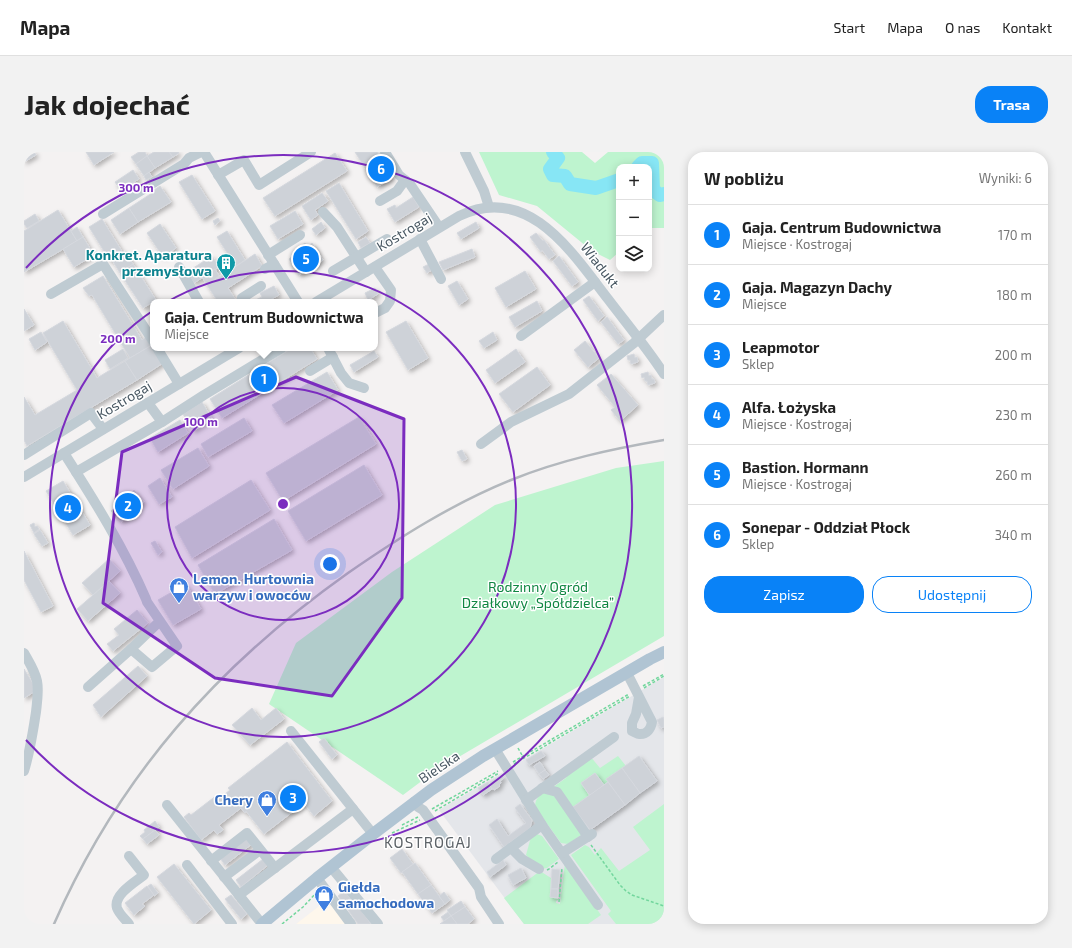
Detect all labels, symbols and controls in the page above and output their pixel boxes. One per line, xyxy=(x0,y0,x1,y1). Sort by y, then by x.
text: Mapa xyxy=(20,16,70,39)
text: Start xyxy=(833,19,865,36)
text: Mapa xyxy=(887,19,923,36)
text: O nas xyxy=(945,19,980,36)
text: Kontakt xyxy=(1002,19,1052,36)
button: Trasa xyxy=(975,86,1048,123)
text: Jak dojechać xyxy=(24,87,190,121)
pin: 6 xyxy=(368,154,394,184)
map controls xyxy=(616,164,652,272)
button: + xyxy=(616,164,652,200)
text: W pobliżu xyxy=(704,168,784,188)
text: Wyniki: 6 xyxy=(979,170,1032,186)
text: 300 m xyxy=(118,180,154,194)
button: − xyxy=(616,200,652,236)
street label: Kostrogaj xyxy=(373,209,434,255)
text: Gaja. Centrum Budownictwa xyxy=(742,218,941,236)
text: 1 xyxy=(714,227,720,243)
text: 170 m xyxy=(998,227,1032,243)
button: layers xyxy=(616,236,652,272)
text: Miejsce · Kostrogaj xyxy=(742,236,852,252)
street label: Wiadukt xyxy=(577,239,623,291)
pin: 5 xyxy=(293,244,319,274)
place label: Konkret. Aparatura przemysłowa xyxy=(86,246,212,279)
building icon: Konkret. Aparatura przemysłowa xyxy=(215,252,237,280)
text: Gaja. Magazyn Dachy xyxy=(742,278,892,296)
text: 2 xyxy=(713,287,721,303)
text: 180 m xyxy=(997,287,1032,303)
text: Miejsce xyxy=(742,296,787,312)
popup xyxy=(150,299,378,351)
text: Gaja. Centrum Budownictwa xyxy=(164,308,364,326)
text: Miejsce xyxy=(164,326,209,342)
text: 200 m xyxy=(100,331,136,345)
text: Leapmotor xyxy=(742,338,819,356)
text: 3 xyxy=(713,347,721,363)
text: 200 m xyxy=(995,347,1032,363)
text: Sklep xyxy=(742,356,774,372)
pin: 1 xyxy=(251,364,277,394)
street label: Kostrogaj xyxy=(93,377,154,423)
text: Alfa. Łożyska xyxy=(742,398,836,416)
text: 4 xyxy=(713,407,721,423)
text: 230 m xyxy=(995,407,1032,423)
text: 100 m xyxy=(184,414,218,428)
text: Miejsce · Kostrogaj xyxy=(742,416,852,432)
text: Bastion. Hormann xyxy=(742,458,869,476)
text: 5 xyxy=(713,467,721,483)
text: 260 m xyxy=(995,467,1032,483)
text: Miejsce · Kostrogaj xyxy=(742,476,852,492)
pin: 2 xyxy=(115,491,141,521)
pin: 4 xyxy=(55,493,81,523)
centre of rings xyxy=(276,497,290,511)
text: Sonepar - Oddział Płock xyxy=(742,518,910,536)
text: 6 xyxy=(713,527,721,543)
text: 340 m xyxy=(995,527,1032,543)
text: Sklep xyxy=(742,536,774,552)
your location xyxy=(320,554,340,574)
place label: Lemon. Hurtownia warzyw i owoców xyxy=(193,570,314,603)
shop icon: Lemon. Hurtownia warzyw i owoców xyxy=(168,576,190,604)
button: Zapisz xyxy=(704,576,864,613)
button: Udostępnij xyxy=(872,576,1032,613)
park label: Rodzinny Ogród Działkowy „Spółdzielca” xyxy=(462,578,614,611)
street label: Bielska xyxy=(415,747,462,786)
pin: 3 xyxy=(280,783,306,813)
shop icon: Chery xyxy=(256,789,278,817)
place label: Chery xyxy=(215,791,253,808)
district label: KOSTROGAJ xyxy=(384,833,472,851)
place label: Giełda samochodowa xyxy=(338,878,434,911)
shop icon: Giełda samochodowa xyxy=(313,884,335,912)

